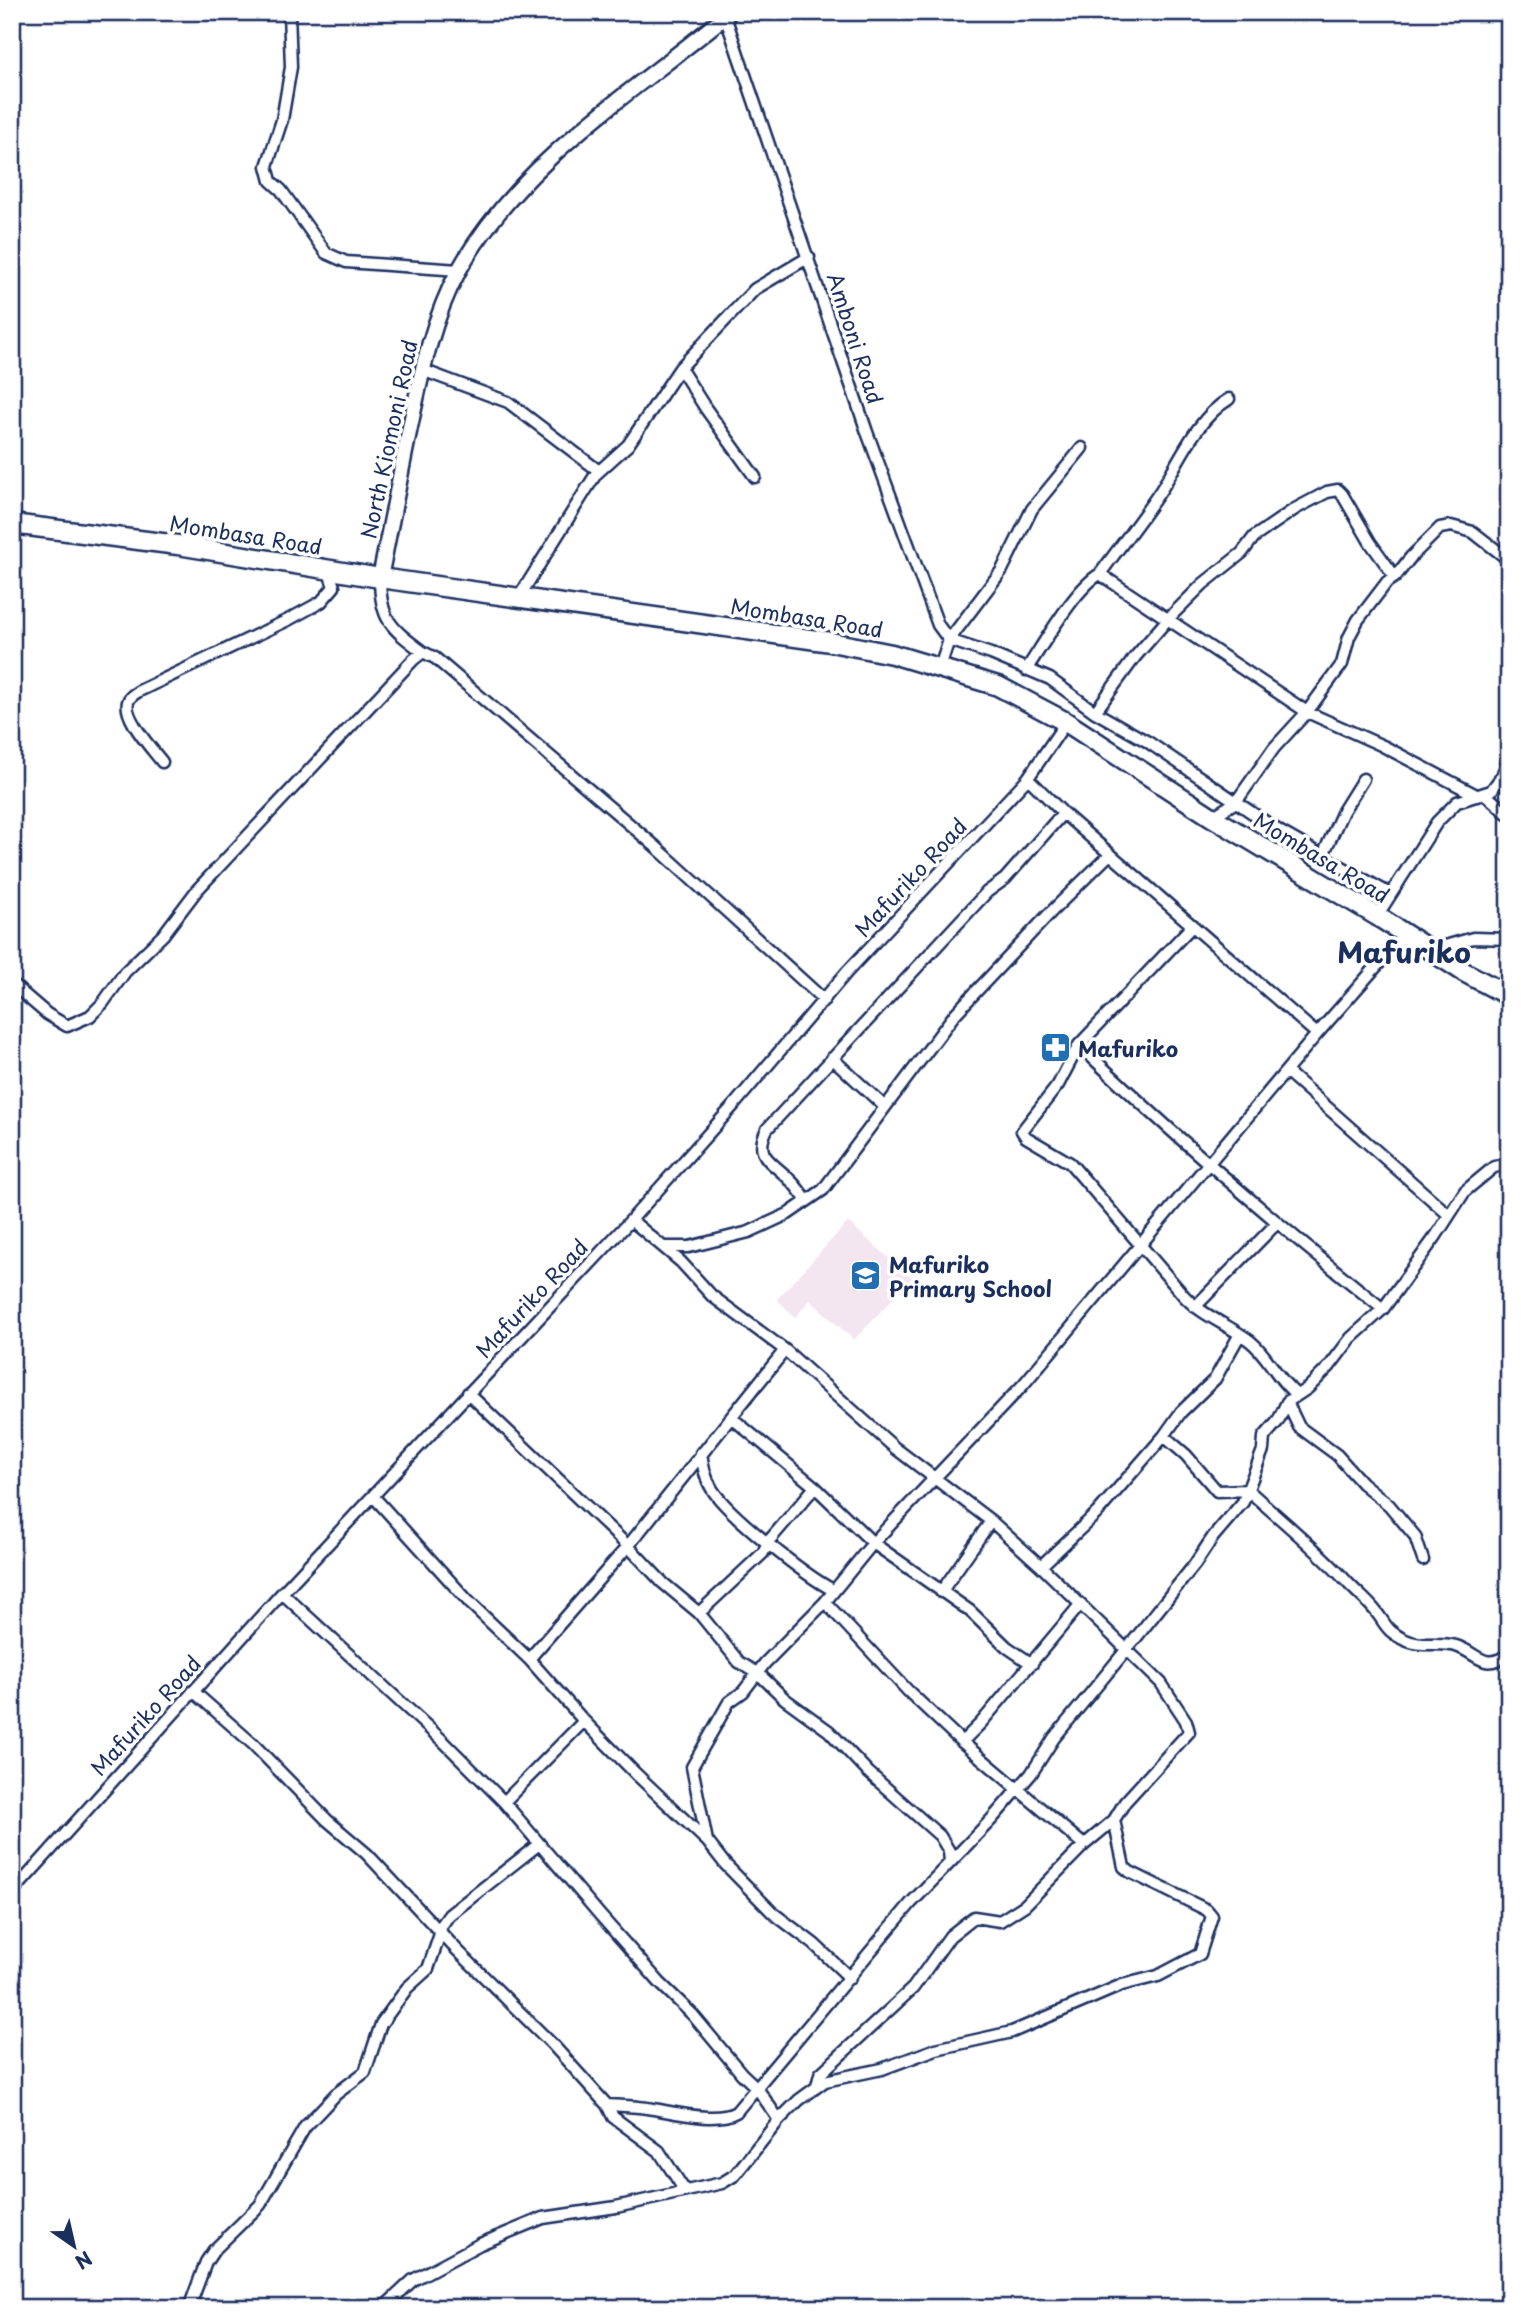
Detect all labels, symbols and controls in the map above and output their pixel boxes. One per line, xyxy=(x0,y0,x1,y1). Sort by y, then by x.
street label: Amboni Road xyxy=(820,268,892,408)
street label: North Kiomoni Road xyxy=(351,336,425,542)
street label: Mombasa Road xyxy=(167,506,325,562)
street label: Mombasa Road xyxy=(728,589,886,645)
street label: Mombasa Road xyxy=(1248,804,1396,910)
street label: Mafuriko Road xyxy=(846,810,974,944)
district label: Mafuriko xyxy=(1337,930,1471,973)
pharmacy icon: Mafuriko xyxy=(1038,1031,1072,1065)
place label: Mafuriko xyxy=(1078,1032,1178,1064)
street label: Mafuriko Road xyxy=(467,1231,595,1365)
place label: Mafuriko Primary School xyxy=(889,1248,1052,1304)
school or university icon: Mafuriko Primary School xyxy=(849,1259,883,1293)
street label: Mafuriko Road xyxy=(82,1648,208,1782)
north arrow xyxy=(38,2212,108,2282)
text: N xyxy=(70,2245,98,2277)

